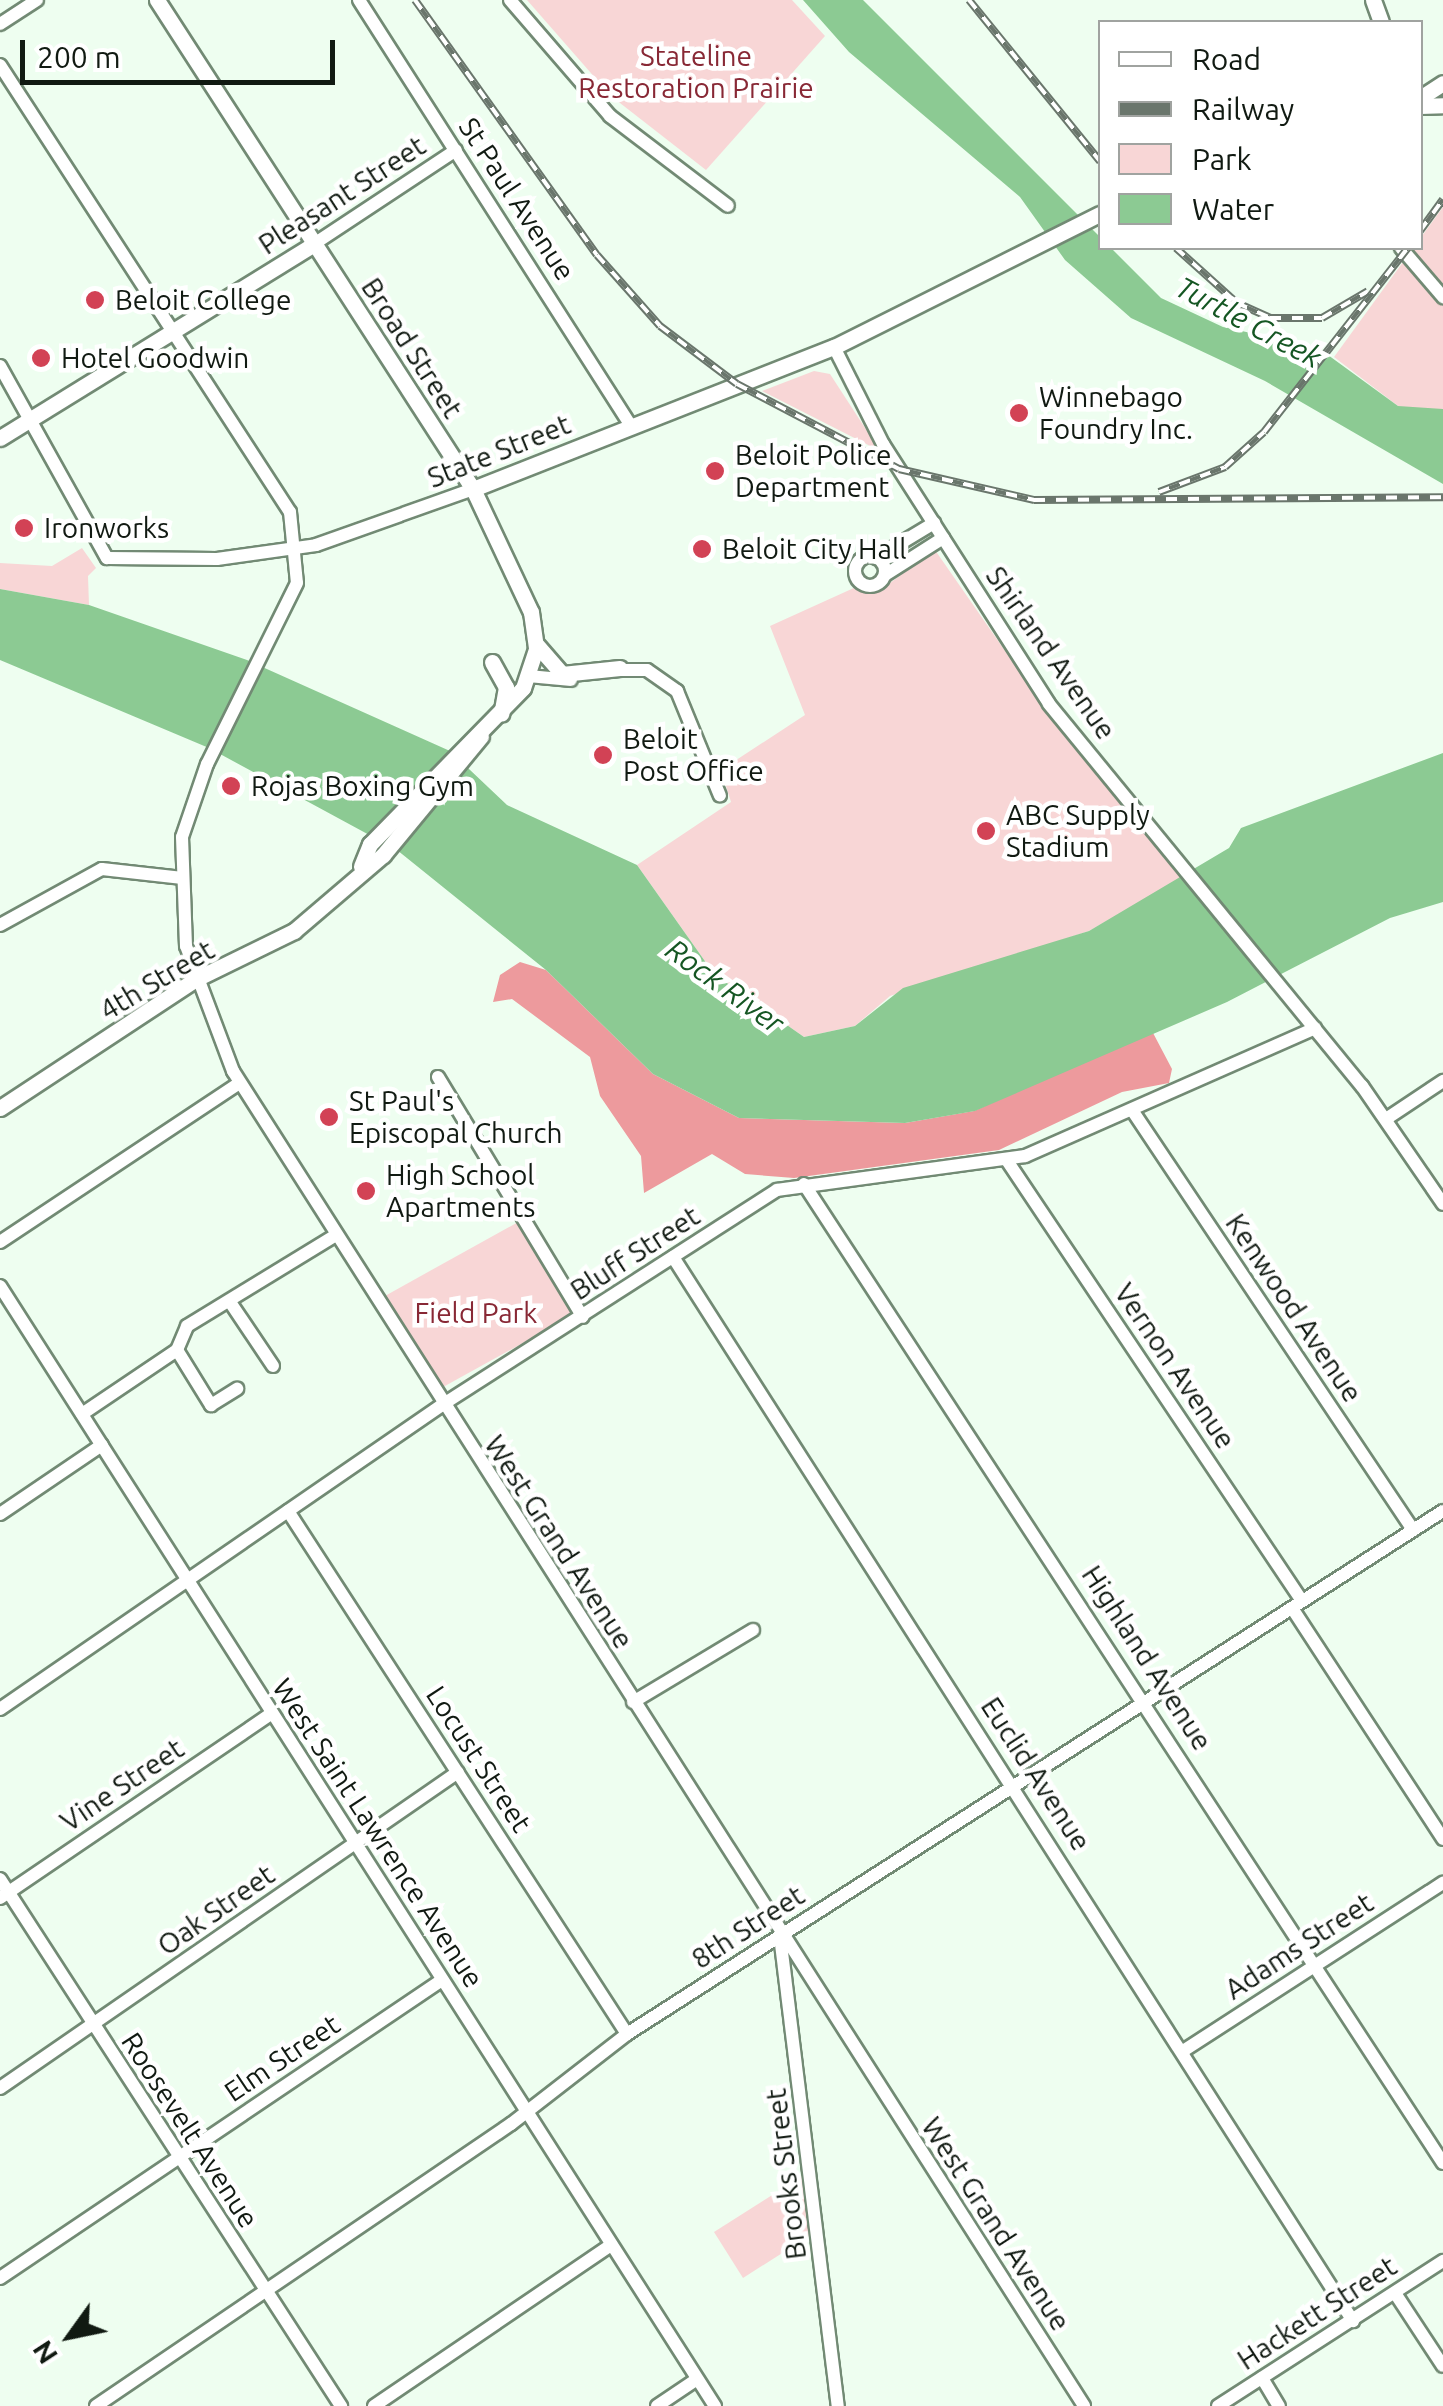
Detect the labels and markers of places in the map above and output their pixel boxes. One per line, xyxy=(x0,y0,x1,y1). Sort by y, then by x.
place label: Beloit College xyxy=(115,283,291,317)
marker: Beloit College xyxy=(84,289,106,311)
place label: Hotel Goodwin xyxy=(61,341,249,375)
marker: Hotel Goodwin xyxy=(30,347,52,369)
place label: Winnebago Foundry Inc. xyxy=(1039,380,1193,446)
marker: Winnebago Foundry Inc. xyxy=(1008,402,1030,424)
place label: Beloit Police Department xyxy=(735,438,892,504)
marker: Beloit Police Department xyxy=(704,460,726,482)
place label: Ironworks xyxy=(44,511,169,545)
marker: Ironworks xyxy=(13,517,35,539)
place label: Beloit City Hall xyxy=(722,532,907,566)
marker: Beloit City Hall xyxy=(691,538,713,560)
place label: Beloit Post Office xyxy=(623,722,764,788)
marker: Beloit Post Office xyxy=(592,744,614,766)
place label: Rojas Boxing Gym xyxy=(251,769,474,803)
marker: Rojas Boxing Gym xyxy=(220,775,242,797)
place label: ABC Supply Stadium xyxy=(1006,798,1150,864)
marker: ABC Supply Stadium xyxy=(975,820,997,842)
place label: St Paul's Episcopal Church xyxy=(349,1084,563,1150)
marker: St Paul's Episcopal Church xyxy=(318,1106,340,1128)
place label: High School Apartments xyxy=(386,1158,535,1224)
marker: High School Apartments xyxy=(355,1180,377,1202)

